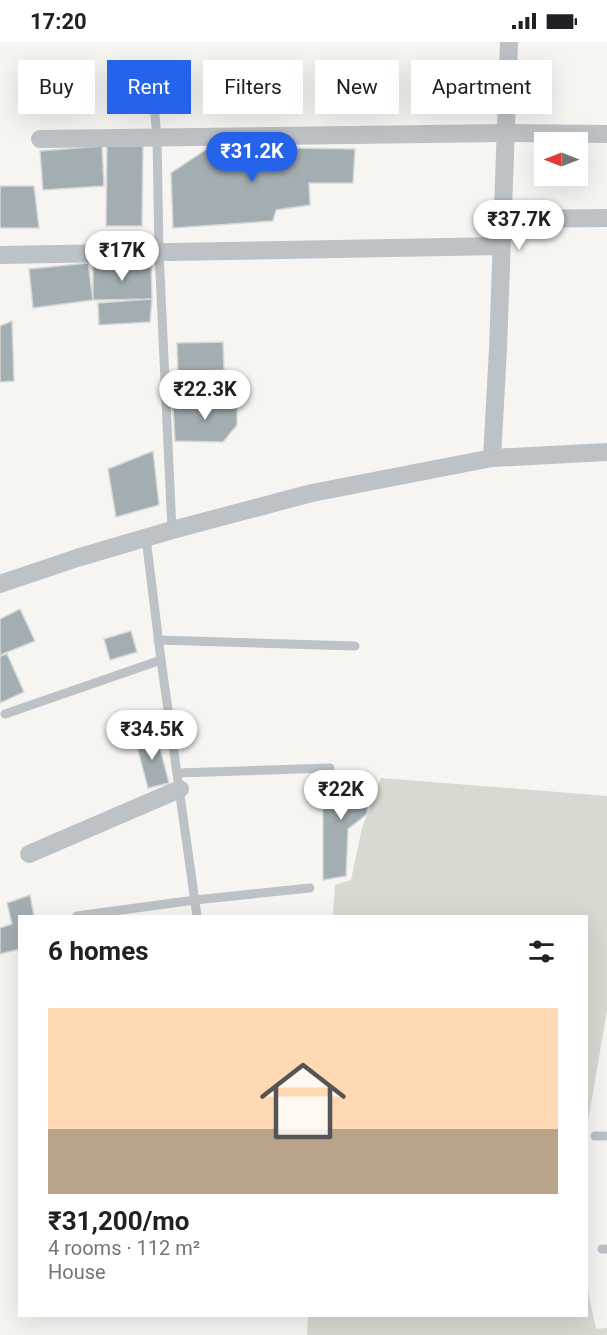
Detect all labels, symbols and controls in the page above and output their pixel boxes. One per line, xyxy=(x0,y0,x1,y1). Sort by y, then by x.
text: 17:20 xyxy=(30,9,87,34)
chip: Buy xyxy=(18,60,95,114)
chip: Rent xyxy=(107,60,191,114)
chip: Filters xyxy=(203,60,303,114)
chip: New xyxy=(315,60,399,114)
chip: Apartment xyxy=(411,60,552,114)
pin: ₹31.2K xyxy=(203,132,301,183)
north arrow xyxy=(534,132,588,186)
map controls xyxy=(534,132,588,186)
text: ₹31.2K xyxy=(220,139,284,163)
pin: ₹37.7K xyxy=(470,200,568,251)
text: ₹37.7K xyxy=(487,207,551,231)
pin: ₹17K xyxy=(86,231,158,282)
text: ₹17K xyxy=(99,238,145,262)
pin: ₹22.3K xyxy=(156,370,254,421)
text: ₹22.3K xyxy=(173,377,237,401)
pin: ₹34.5K xyxy=(103,710,201,761)
text: ₹34.5K xyxy=(120,717,184,741)
pin: ₹22K xyxy=(305,770,377,821)
text: ₹22K xyxy=(318,777,364,801)
icon: filters xyxy=(525,935,558,968)
text: 6 homes xyxy=(48,936,149,966)
icon: home xyxy=(249,1047,357,1155)
text: ₹31,200/mo xyxy=(48,1206,190,1236)
text: 4 rooms · 112 m² xyxy=(48,1236,200,1260)
text: House xyxy=(48,1260,106,1284)

